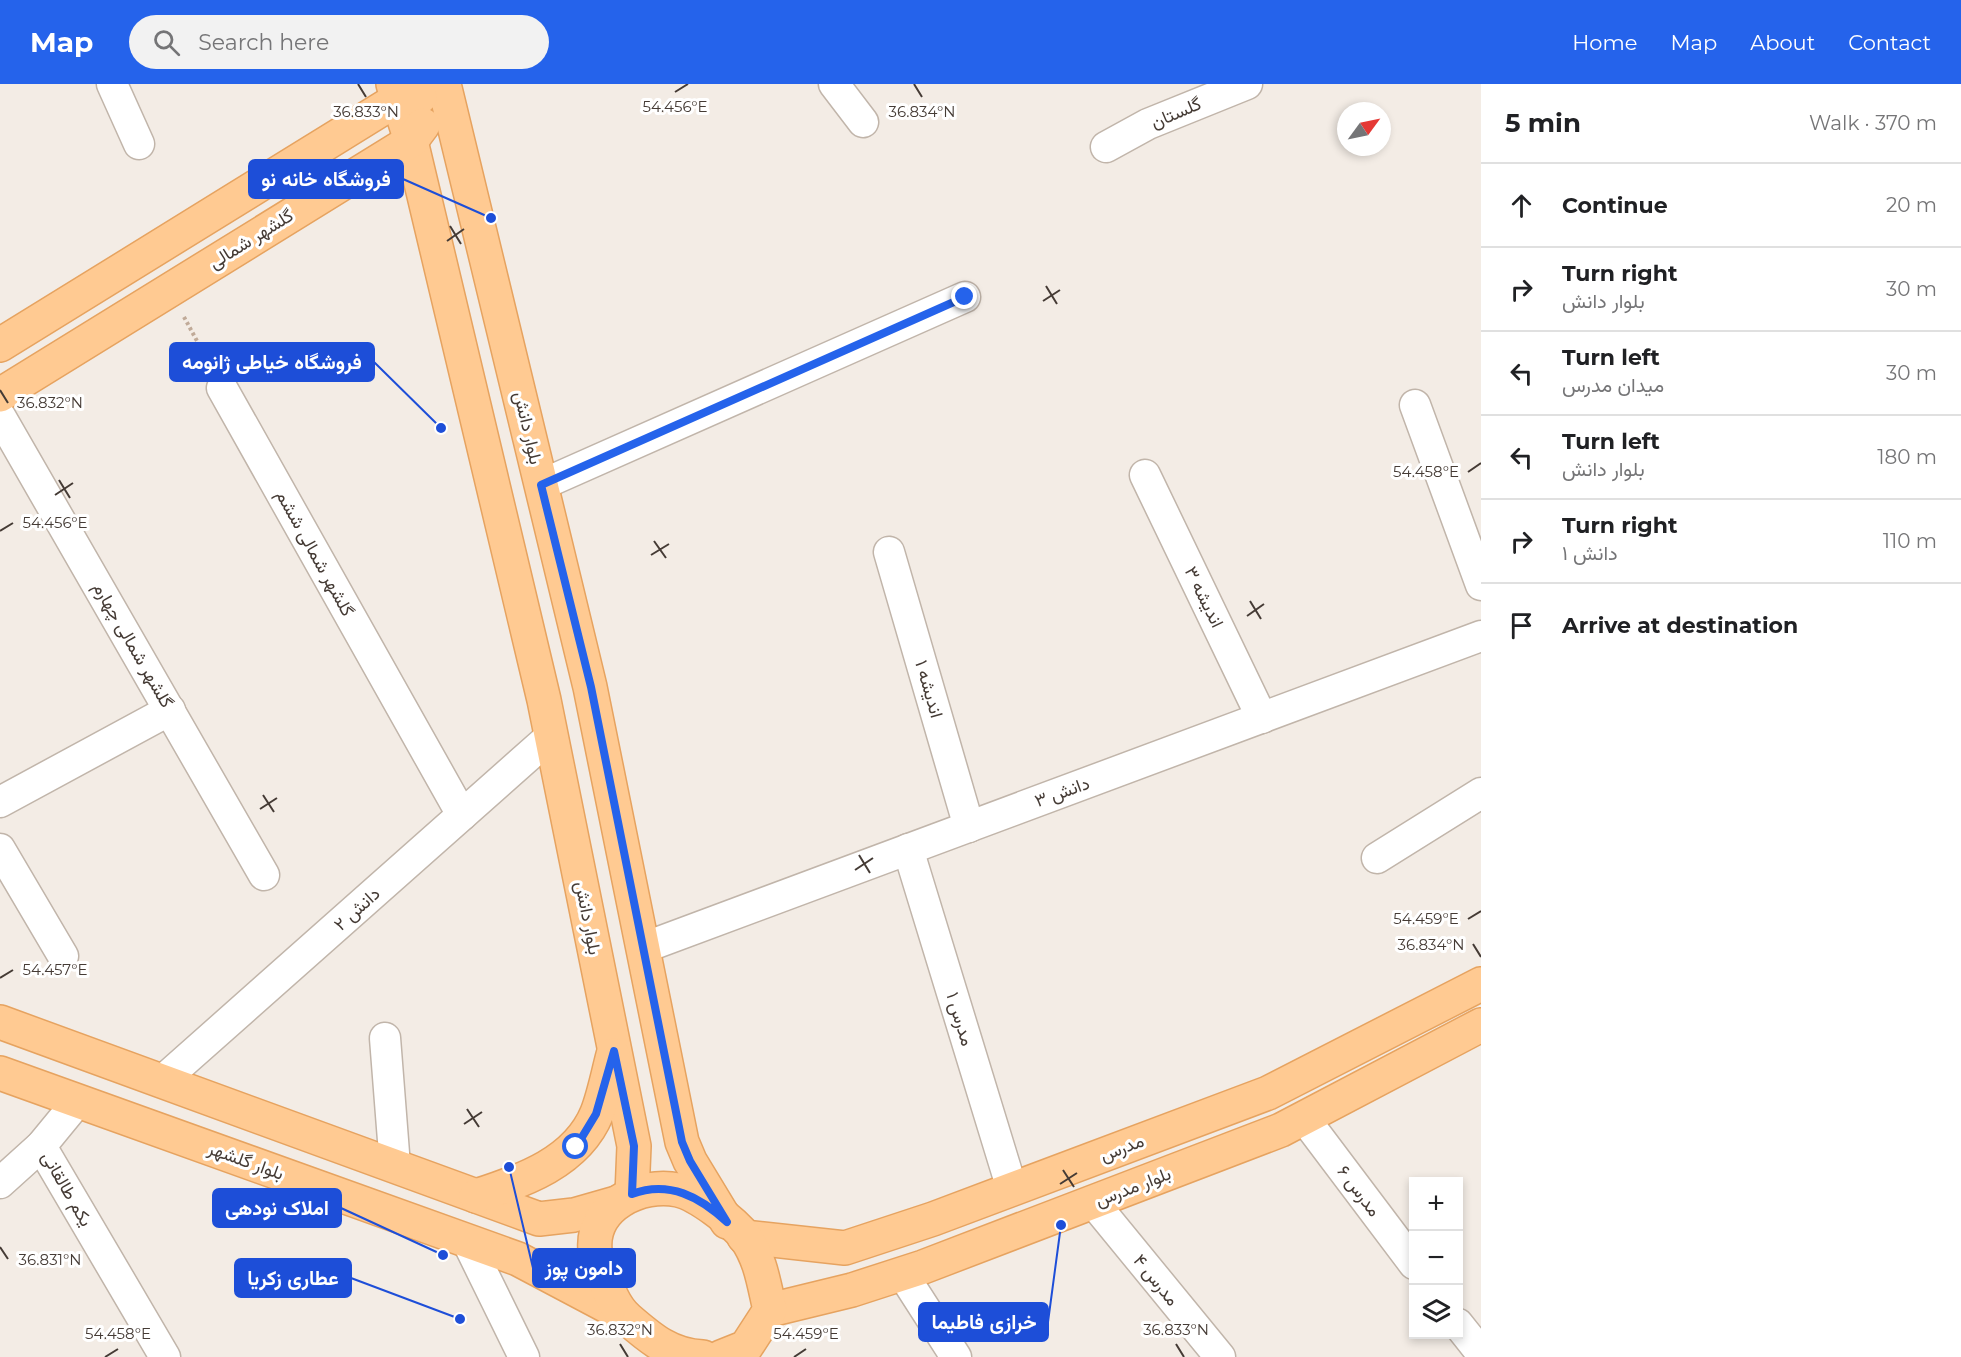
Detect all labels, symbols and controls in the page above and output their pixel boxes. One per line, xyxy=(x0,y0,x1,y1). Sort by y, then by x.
search box xyxy=(129,15,549,69)
text: Map xyxy=(30,25,93,59)
icon: search xyxy=(150,26,183,59)
text: Search here xyxy=(198,29,329,56)
text: Home xyxy=(1572,30,1637,55)
text: Map xyxy=(1670,30,1717,55)
text: About xyxy=(1750,30,1815,55)
text: Contact xyxy=(1848,30,1931,55)
street label: گلستان xyxy=(1147,93,1205,133)
text: 54.456°E xyxy=(642,97,708,116)
text: 36.833°N xyxy=(333,102,399,121)
text: 36.834°N xyxy=(888,102,956,121)
north arrow xyxy=(1337,102,1391,156)
text: 5 min xyxy=(1505,107,1581,139)
text: Walk · 370 m xyxy=(1809,111,1937,135)
callout: فروشگاه خانه نو xyxy=(249,160,403,198)
text: فروشگاه خانه نو xyxy=(261,167,391,192)
icon: ahead xyxy=(1505,189,1538,222)
text: Continue xyxy=(1562,192,1668,219)
text: 20 m xyxy=(1886,193,1937,217)
street label: گلشهر شمالی xyxy=(205,204,297,274)
text: Turn right xyxy=(1562,260,1677,287)
icon: right xyxy=(1505,273,1538,306)
text: 30 m xyxy=(1886,277,1937,301)
route end xyxy=(951,283,977,309)
text: بلوار دانش xyxy=(1562,289,1645,313)
callout: فروشگاه خیاطی ژانومه xyxy=(170,343,374,381)
text: Turn left xyxy=(1562,344,1660,371)
text: فروشگاه خیاطی ژانومه xyxy=(182,350,362,375)
icon: left xyxy=(1505,357,1538,390)
text: 30 m xyxy=(1886,361,1937,385)
text: میدان مدرس xyxy=(1562,373,1664,397)
street label: بلوار دانش xyxy=(509,389,547,467)
text: 36.832°N xyxy=(17,393,83,412)
text: Turn left xyxy=(1562,428,1660,455)
icon: left xyxy=(1505,441,1538,474)
text: 180 m xyxy=(1877,445,1937,469)
text: بلوار دانش xyxy=(1562,457,1645,481)
text: 54.458°E xyxy=(1393,462,1459,481)
street label: گلشهر شمالی ششم xyxy=(270,486,359,621)
text: Turn right xyxy=(1562,512,1677,539)
text: 54.456°E xyxy=(22,513,88,532)
icon: right xyxy=(1505,525,1538,558)
text: 110 m xyxy=(1883,529,1937,553)
text: دانش ۱ xyxy=(1562,541,1618,565)
street label: اندیشه ۳ xyxy=(1180,563,1228,631)
street label: گلشهر شمالی چهارم xyxy=(87,578,178,712)
icon: arrive xyxy=(1505,609,1538,642)
text: Arrive at destination xyxy=(1562,612,1798,639)
street label: اندیشه ۱ xyxy=(910,658,948,720)
street label: دانش ۳ xyxy=(1032,772,1092,812)
street label: بلوار دانش xyxy=(570,879,606,957)
street label: ۲ دانش xyxy=(329,883,385,935)
text: 54.459°E xyxy=(1393,909,1459,928)
text: 36.834°N xyxy=(1397,935,1465,954)
text: 54.457°E xyxy=(22,960,88,979)
street label: مدرس ۱ xyxy=(941,989,979,1049)
street label: مدرس xyxy=(1097,1130,1147,1166)
route start xyxy=(562,1133,588,1159)
street label: بلوار گلشهر xyxy=(204,1137,287,1185)
street label: یکم طالقانی xyxy=(36,1148,97,1231)
street label: مدرس ۶ xyxy=(1333,1161,1385,1221)
street label: بلوار مدرس xyxy=(1092,1163,1174,1211)
map controls xyxy=(1409,1177,1463,1339)
button: + xyxy=(1409,1177,1463,1231)
callout: املاک نودهی xyxy=(213,1189,341,1227)
text: املاک نودهی xyxy=(225,1196,329,1221)
button: − xyxy=(1409,1231,1463,1285)
callout: دامون پوز xyxy=(533,1249,635,1287)
text: 36.831°N xyxy=(18,1250,82,1269)
street label: مدرس ۴ xyxy=(1129,1250,1183,1310)
text: دامون پوز xyxy=(544,1256,623,1282)
callout: عطاری زکریا xyxy=(235,1259,351,1297)
text: عطاری زکریا xyxy=(247,1266,339,1291)
button: layers xyxy=(1409,1285,1463,1339)
callout: خرازی فاطیما xyxy=(919,1303,1048,1341)
text: خرازی فاطیما xyxy=(932,1310,1036,1335)
text: 36.832°N xyxy=(587,1320,653,1339)
text: 36.833°N xyxy=(1143,1320,1209,1339)
text: 54.458°E xyxy=(85,1324,151,1343)
text: 54.459°E xyxy=(773,1324,839,1343)

